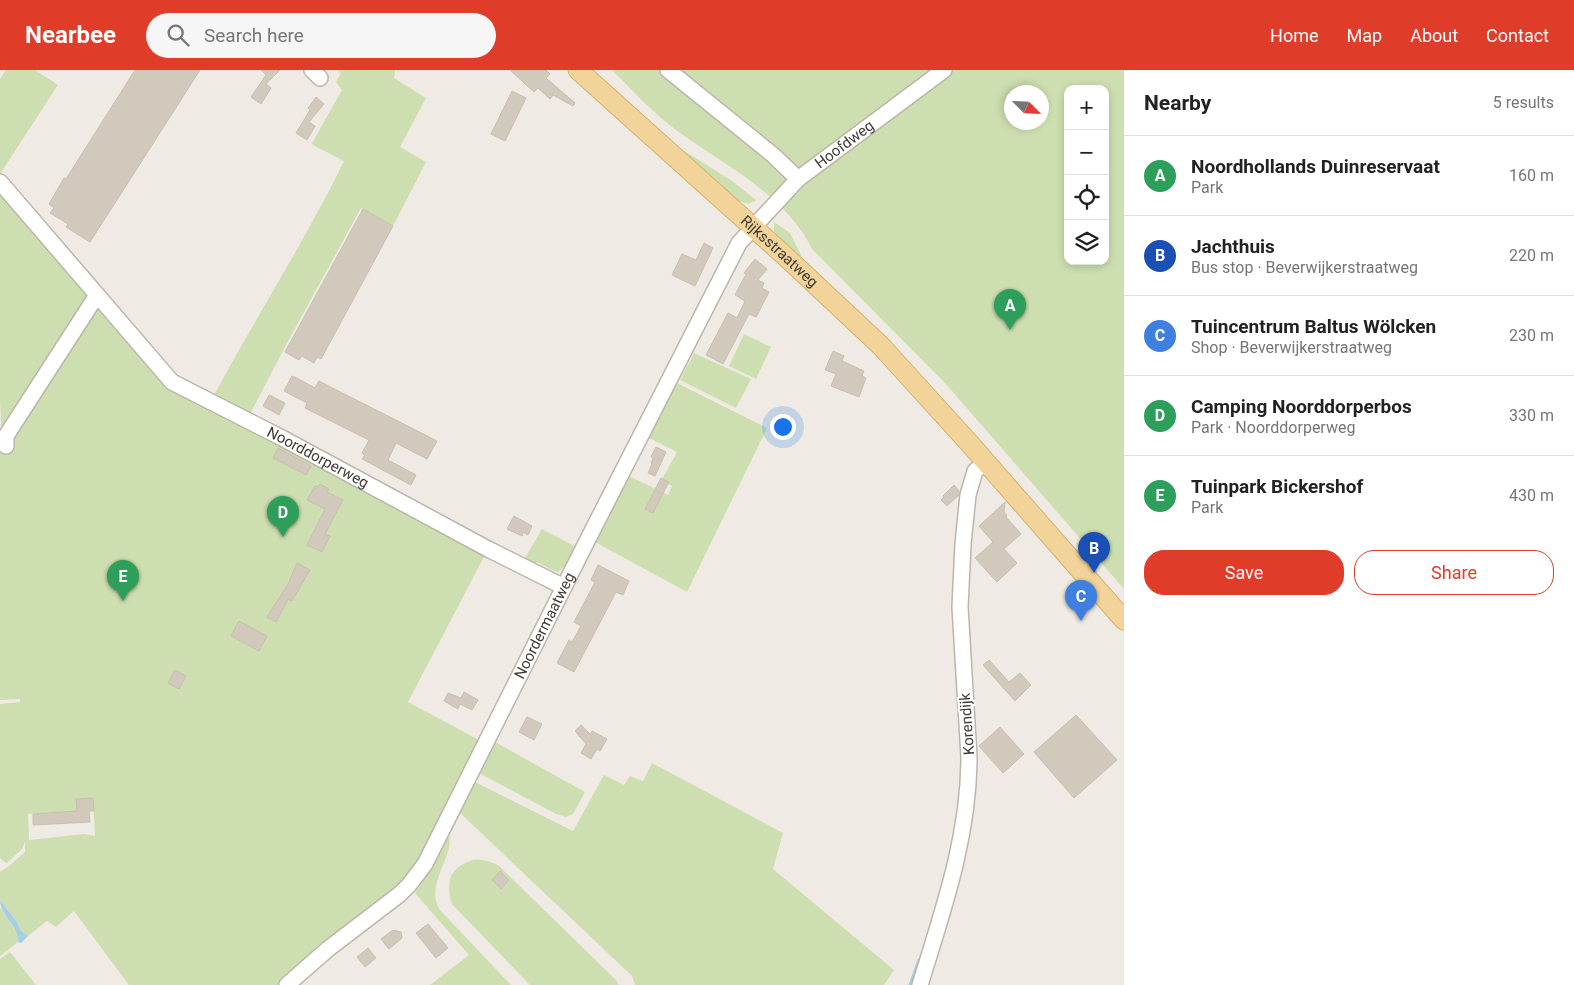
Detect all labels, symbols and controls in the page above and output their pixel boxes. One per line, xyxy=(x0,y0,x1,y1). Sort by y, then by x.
search box xyxy=(146,13,496,58)
text: Nearbee xyxy=(25,21,116,49)
icon: search xyxy=(164,21,192,49)
text: Search here xyxy=(204,24,304,47)
text: Home xyxy=(1270,25,1319,46)
text: Map xyxy=(1347,25,1382,46)
text: About xyxy=(1410,25,1458,46)
text: Contact xyxy=(1486,25,1549,46)
north arrow xyxy=(1004,85,1049,130)
map controls xyxy=(1064,85,1109,265)
button: + xyxy=(1064,85,1109,130)
text: Nearby xyxy=(1144,91,1211,115)
text: 5 results xyxy=(1493,93,1554,112)
street label: Hoofdweg xyxy=(811,117,877,172)
button: − xyxy=(1064,130,1109,175)
text: Noordhollands Duinreservaat xyxy=(1191,155,1440,178)
text: A xyxy=(1155,166,1165,185)
text: 160 m xyxy=(1509,166,1554,185)
button: locate xyxy=(1064,175,1109,220)
text: Park xyxy=(1191,178,1223,197)
street label: Rijksstraatweg xyxy=(737,212,822,291)
button: layers xyxy=(1064,220,1109,265)
text: Jachthuis xyxy=(1191,235,1275,258)
text: B xyxy=(1155,246,1165,265)
text: 220 m xyxy=(1509,246,1554,265)
text: Bus stop · Beverwijkerstraatweg xyxy=(1191,258,1418,277)
pin: A xyxy=(994,289,1026,330)
text: Tuincentrum Baltus Wölcken xyxy=(1191,315,1436,338)
text: C xyxy=(1155,326,1165,345)
text: 230 m xyxy=(1509,326,1554,345)
text: Shop · Beverwijkerstraatweg xyxy=(1191,338,1392,357)
text: Camping Noorddorperbos xyxy=(1191,395,1412,418)
text: D xyxy=(1155,406,1165,425)
text: 330 m xyxy=(1509,406,1554,425)
your location xyxy=(770,414,796,440)
text: Park · Noorddorperweg xyxy=(1191,418,1355,437)
street label: Noorddorperweg xyxy=(264,423,372,492)
text: Tuinpark Bickershof xyxy=(1191,475,1363,498)
text: E xyxy=(1156,486,1165,505)
text: 430 m xyxy=(1509,486,1554,505)
pin: D xyxy=(267,496,299,537)
text: Park xyxy=(1191,498,1223,517)
pin: B xyxy=(1078,532,1110,573)
button: Save xyxy=(1144,550,1344,595)
button: Share xyxy=(1354,550,1554,595)
pin: E xyxy=(107,560,139,601)
street label: Noordermaatweg xyxy=(510,570,579,682)
pin: C xyxy=(1065,580,1097,621)
street label: Korendijk xyxy=(956,692,978,756)

